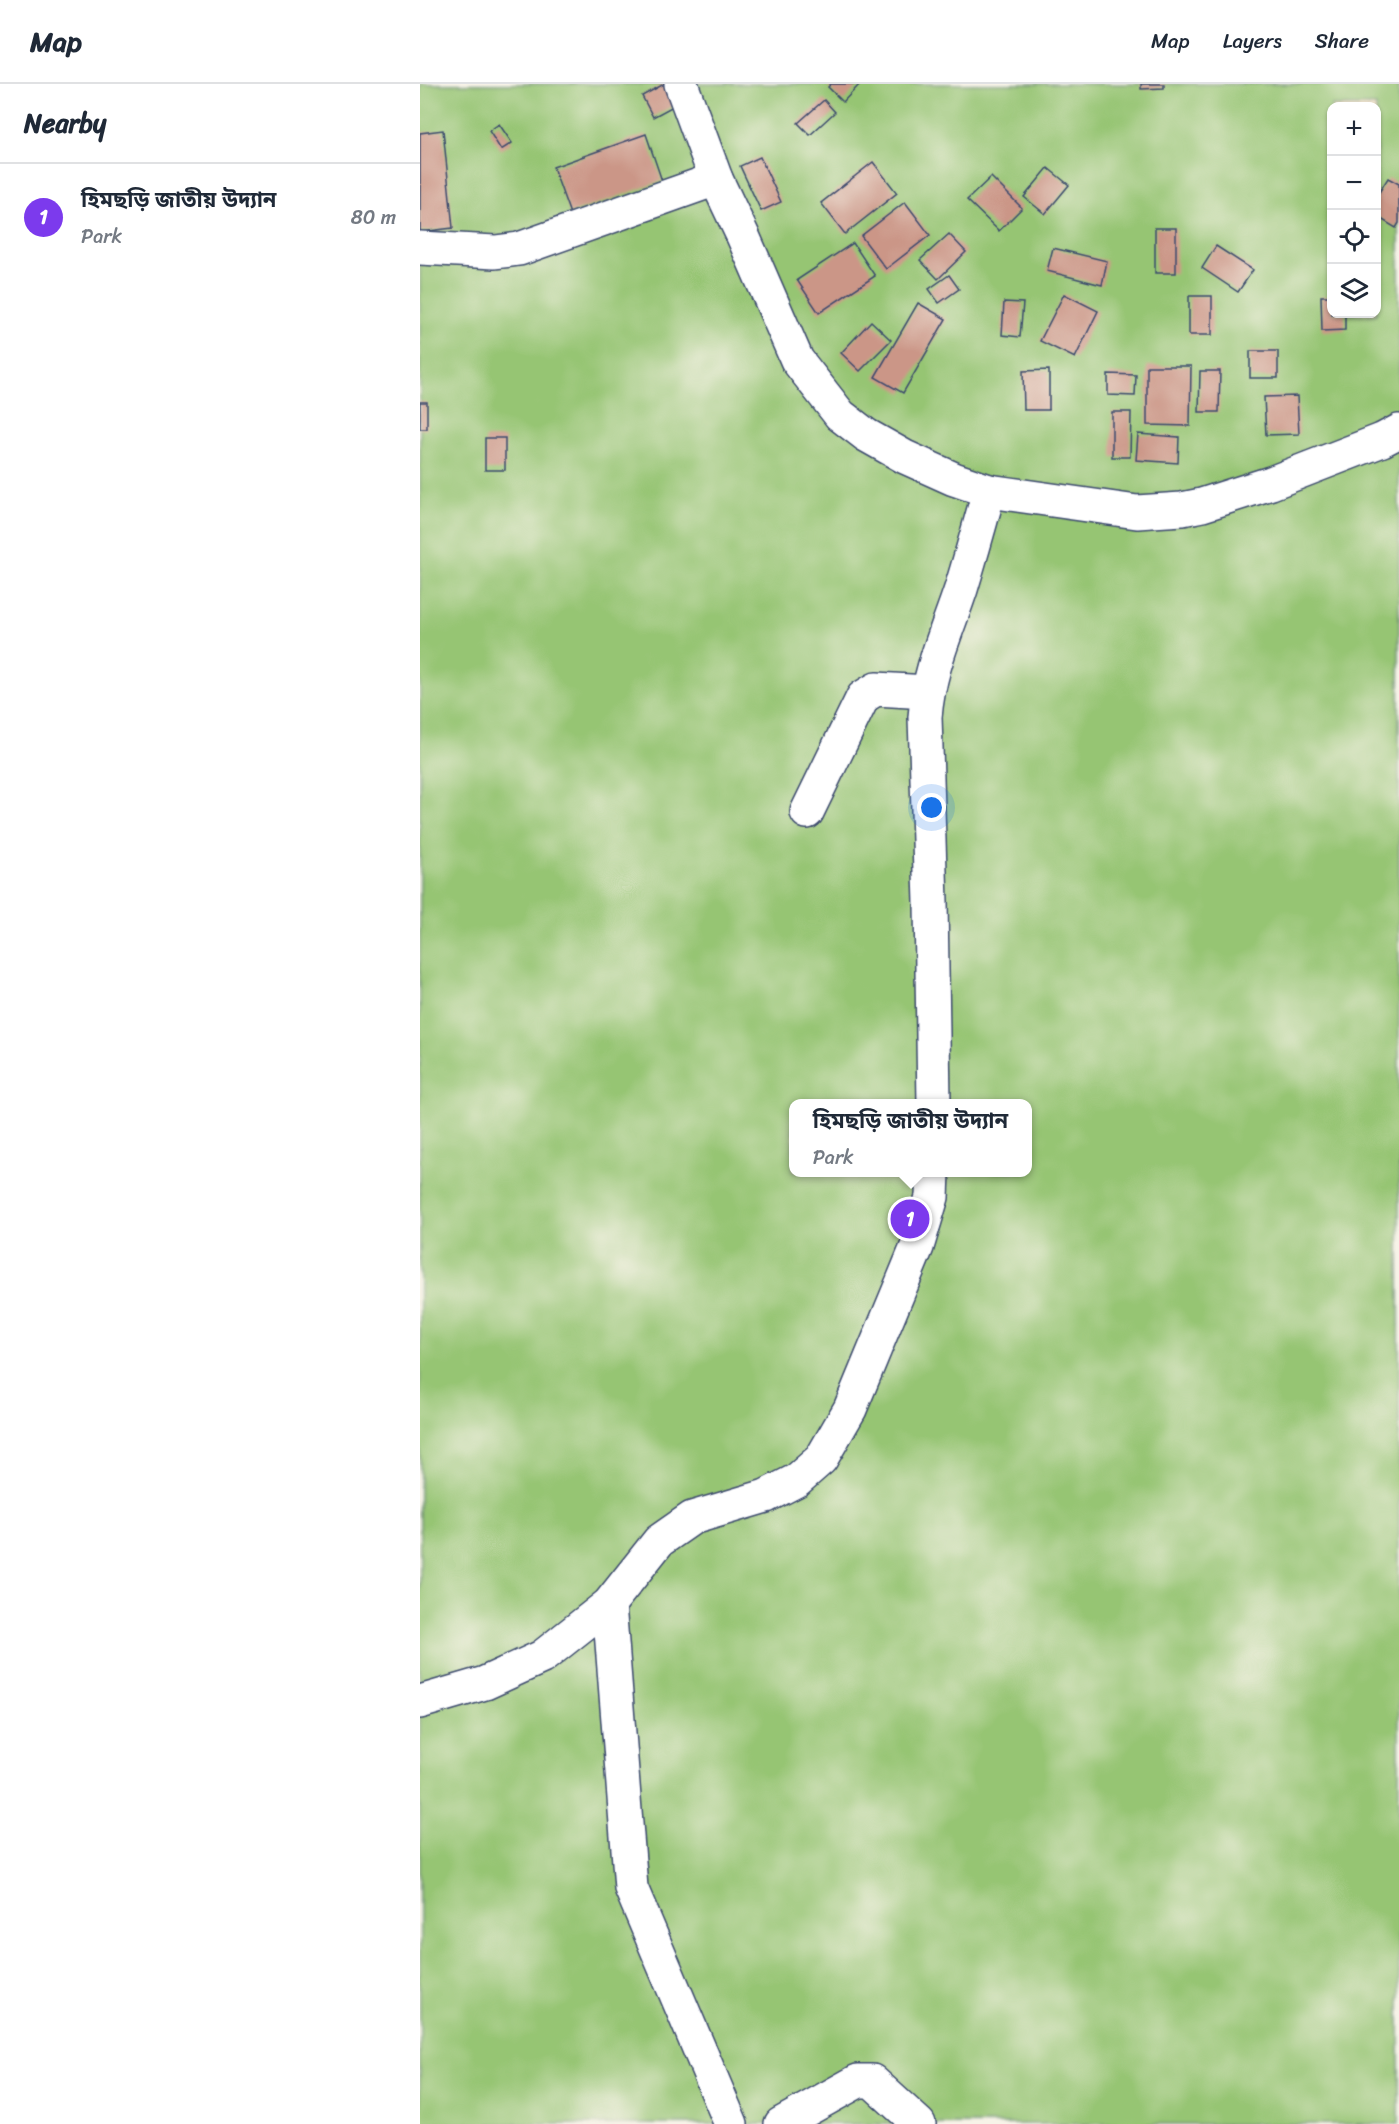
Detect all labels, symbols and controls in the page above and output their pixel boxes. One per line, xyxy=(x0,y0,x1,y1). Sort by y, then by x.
text: Map xyxy=(30,17,82,66)
text: Map xyxy=(1151,22,1190,60)
text: Layers xyxy=(1223,22,1282,60)
text: Share xyxy=(1315,22,1369,60)
text: Nearby xyxy=(24,100,106,146)
map controls xyxy=(1327,102,1381,318)
button: + xyxy=(1327,102,1381,156)
button: − xyxy=(1327,156,1381,210)
text: হিমছড়ি জাতীয় উদ্যান xyxy=(81,180,277,219)
text: 1 xyxy=(39,200,48,235)
text: 80 m xyxy=(351,200,396,235)
button: locate xyxy=(1327,210,1381,264)
text: Park xyxy=(81,219,122,254)
button: layers xyxy=(1327,264,1381,318)
your location xyxy=(917,793,946,822)
popup xyxy=(789,1099,1032,1177)
text: হিমছড়ি জাতীয় উদ্যান xyxy=(813,1101,1008,1140)
text: Park xyxy=(813,1140,854,1175)
pin: 1 xyxy=(890,1196,930,1242)

